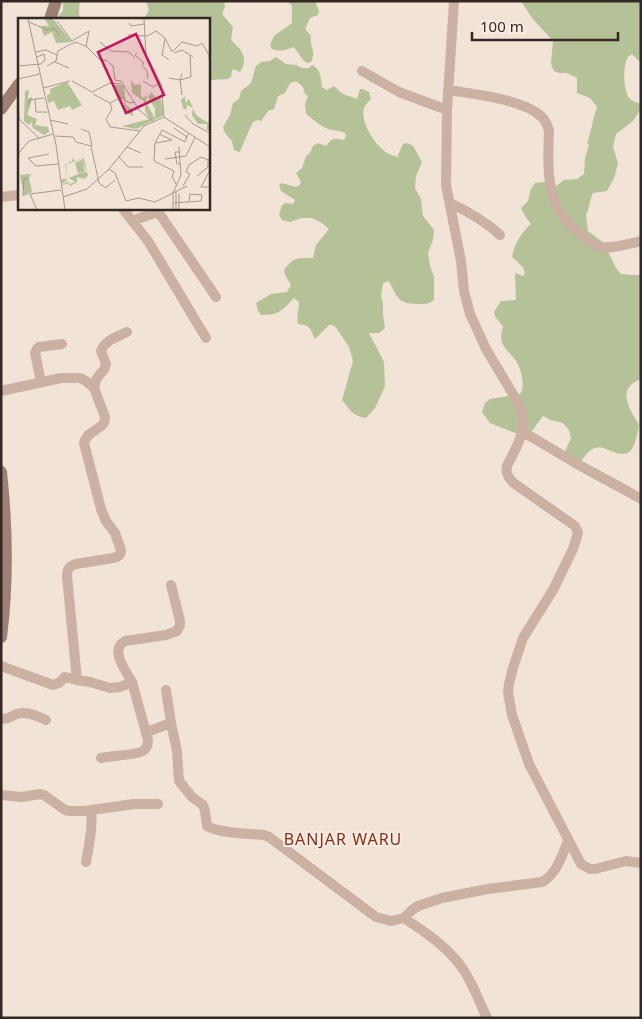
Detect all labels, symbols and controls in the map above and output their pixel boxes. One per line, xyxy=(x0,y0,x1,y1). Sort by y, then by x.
scale bar xyxy=(472,10,618,42)
text: 100 m xyxy=(480,16,524,36)
inset map xyxy=(18,18,210,210)
district label: BANJAR WARU xyxy=(284,828,402,850)

